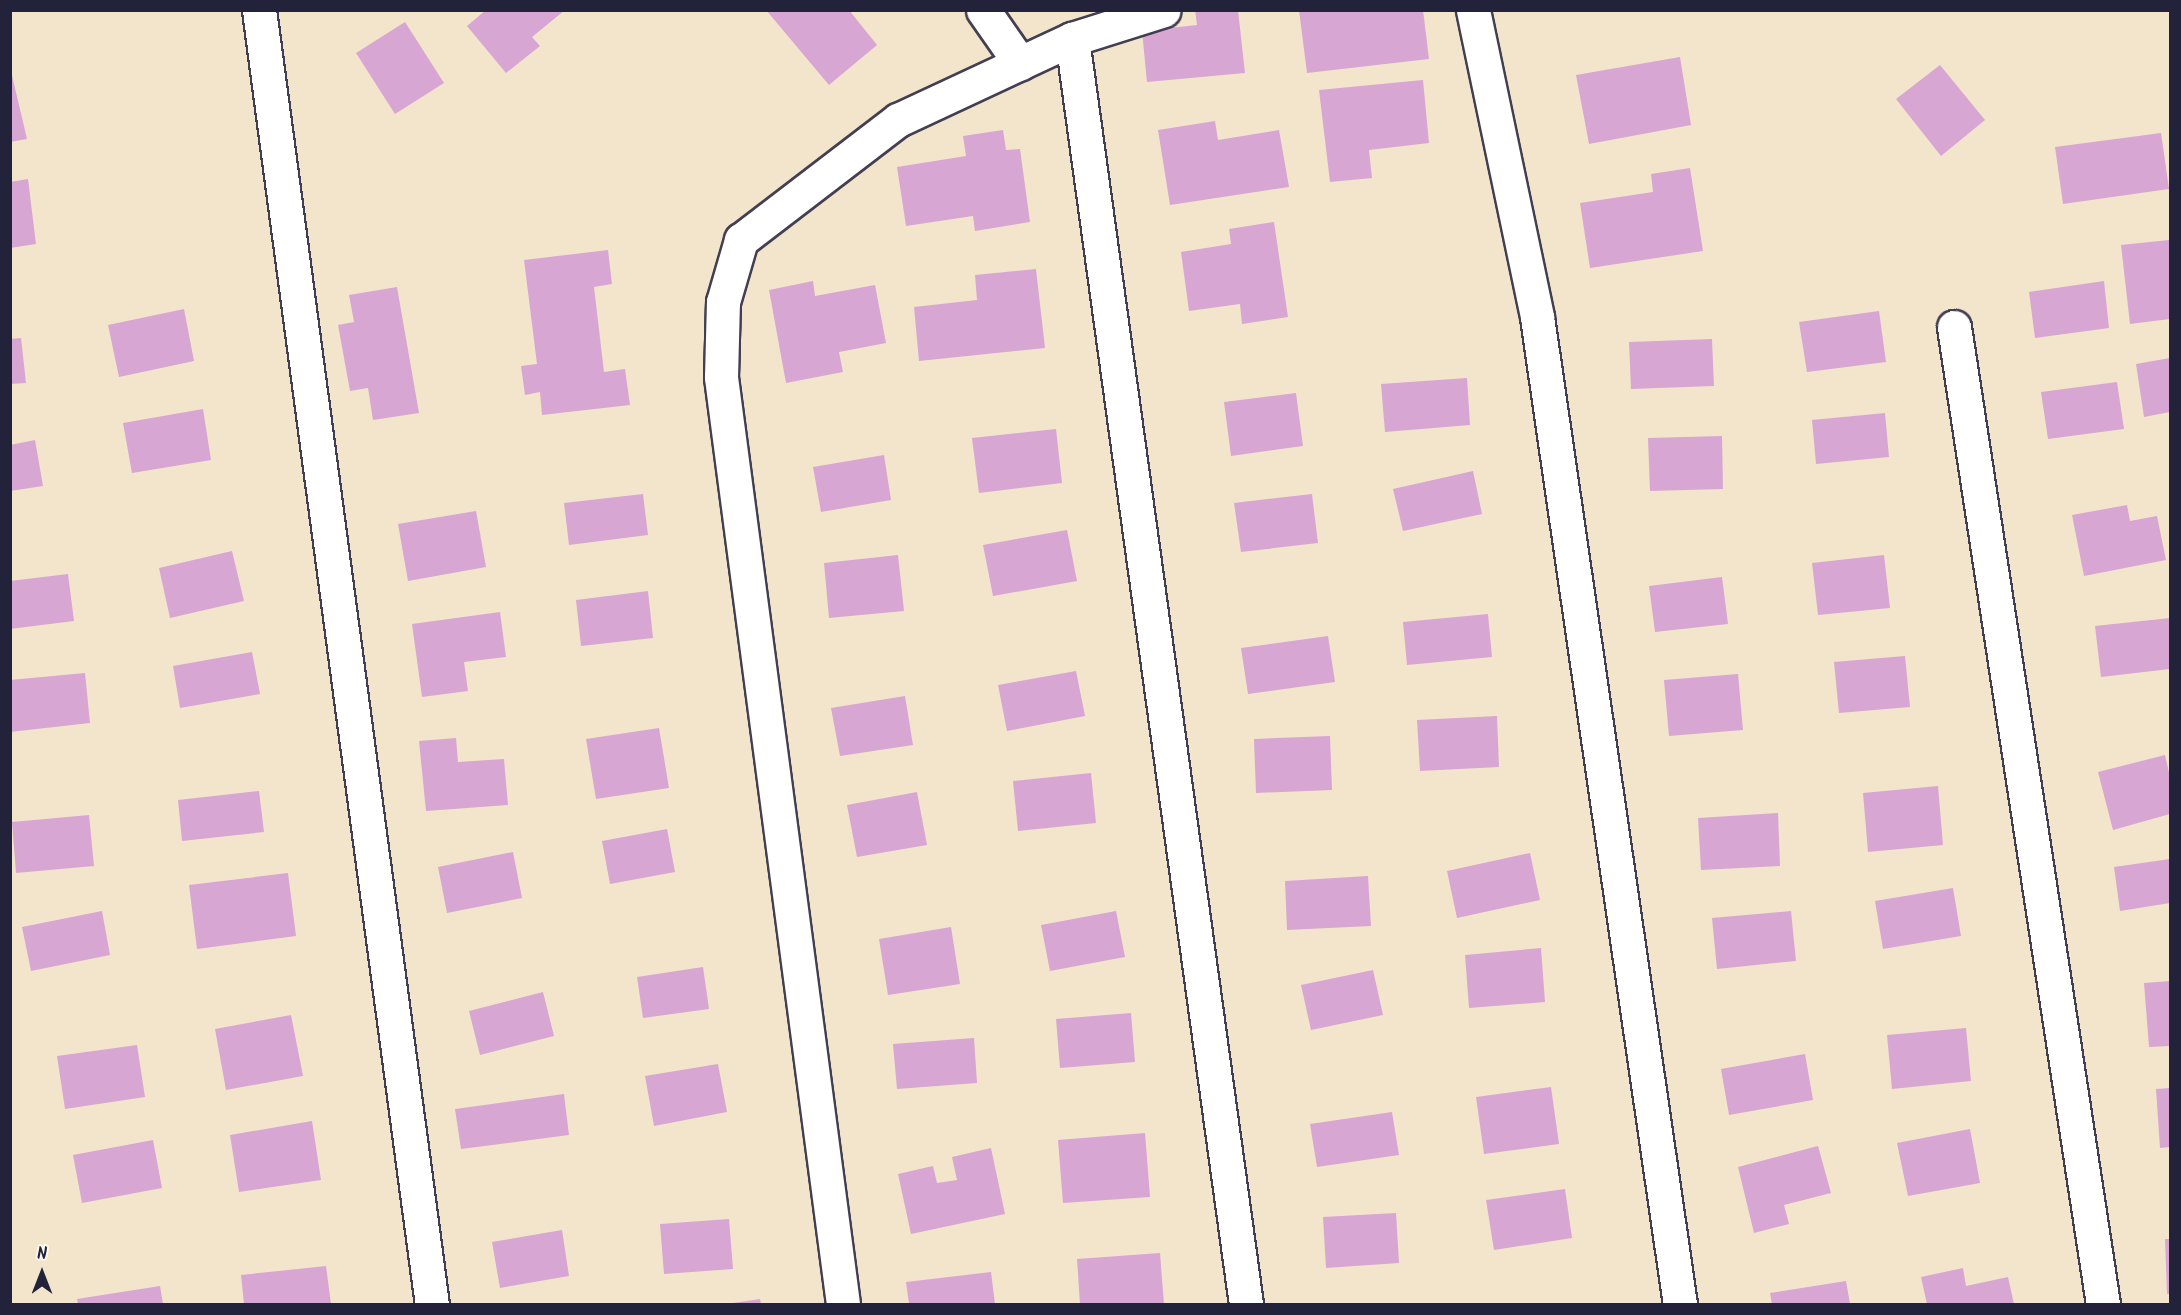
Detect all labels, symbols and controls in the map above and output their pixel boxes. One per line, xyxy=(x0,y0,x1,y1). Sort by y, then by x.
text: N xyxy=(37,1242,47,1267)
north arrow xyxy=(12,1243,72,1303)

